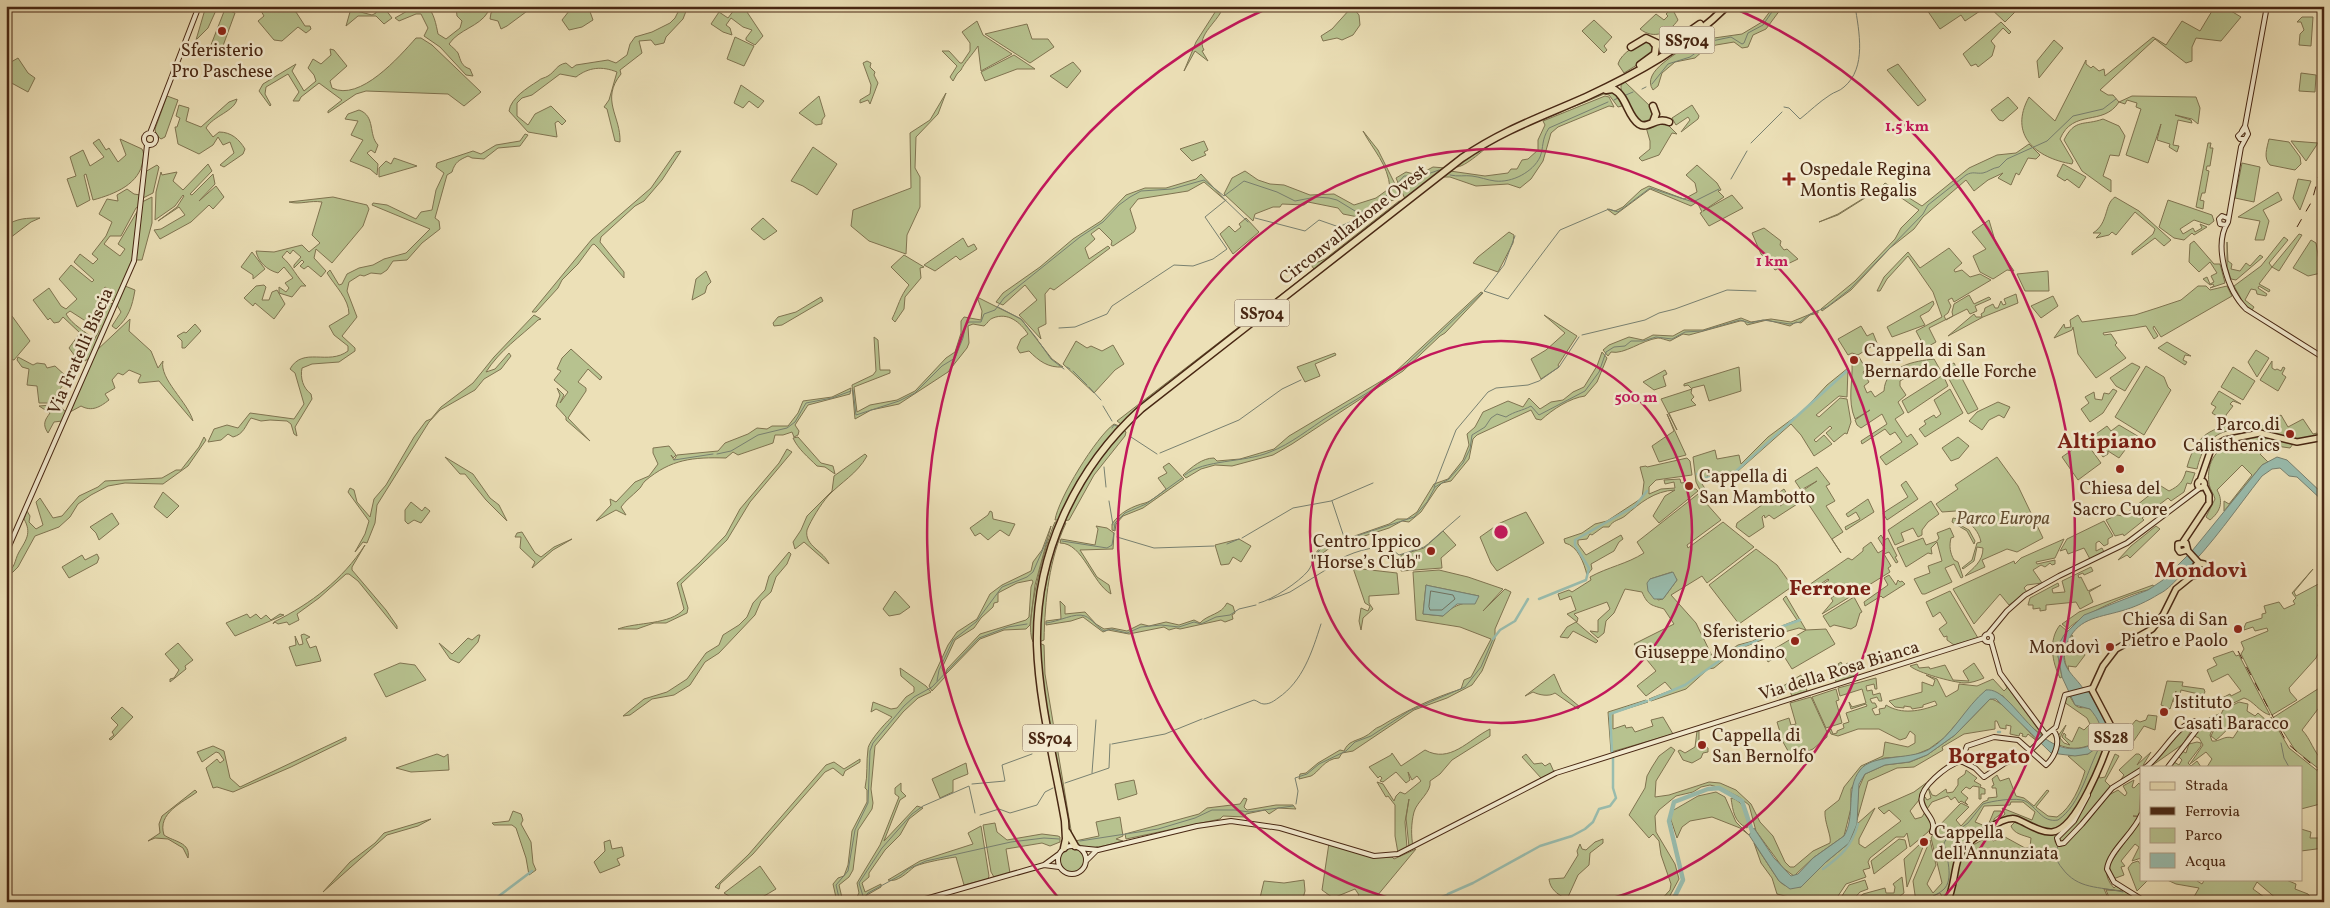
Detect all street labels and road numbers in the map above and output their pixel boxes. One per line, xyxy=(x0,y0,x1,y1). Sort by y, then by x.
road number: SS704 xyxy=(1660,26,1714,54)
street label: Circonvallazione Ovest xyxy=(1274,159,1434,291)
street label: Via Fratelli Biscia xyxy=(42,284,121,419)
road number: SS704 xyxy=(1234,300,1290,326)
street label: Via della Rosa Bianca xyxy=(1756,635,1923,708)
road number: SS704 xyxy=(1022,724,1078,751)
road number: SS28 xyxy=(2088,724,2134,750)

